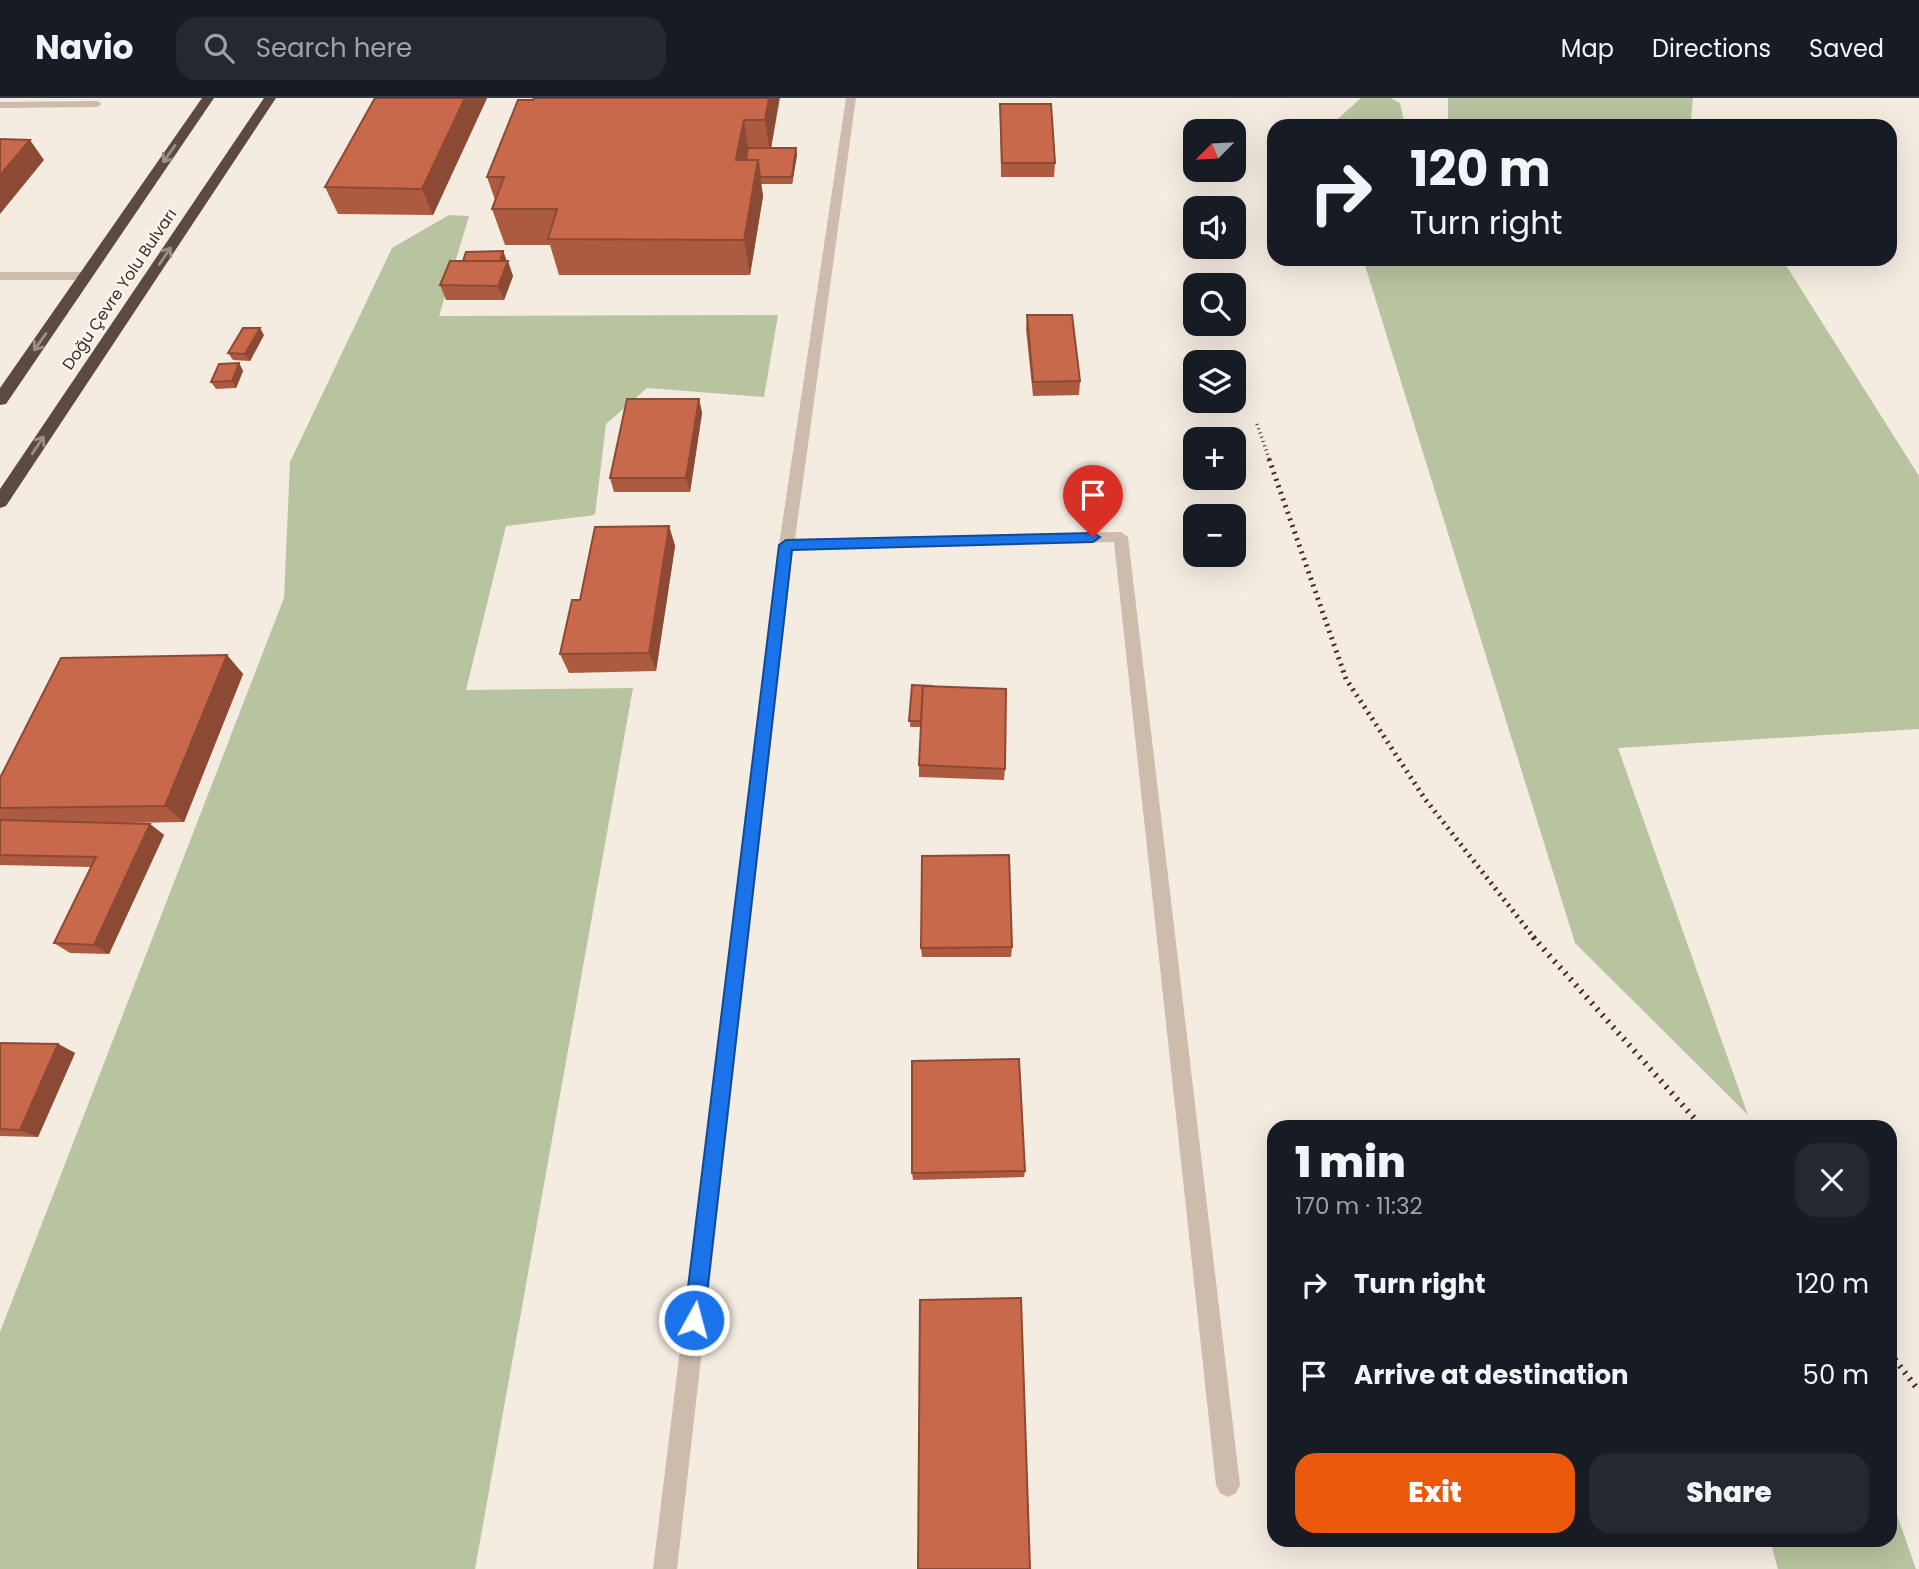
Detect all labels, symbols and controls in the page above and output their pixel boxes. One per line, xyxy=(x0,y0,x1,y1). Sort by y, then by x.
search box xyxy=(176,17,666,80)
text: Navio xyxy=(35,24,134,71)
icon: search xyxy=(200,29,238,67)
text: Search here xyxy=(256,30,412,66)
text: Map xyxy=(1561,32,1614,65)
text: Directions xyxy=(1652,32,1771,65)
text: Saved xyxy=(1809,32,1884,65)
north arrow xyxy=(1183,119,1246,182)
map controls xyxy=(1183,119,1246,567)
text: 120 m xyxy=(1410,135,1551,203)
one-way arrow xyxy=(162,144,176,163)
icon: right xyxy=(1295,147,1386,238)
button: sound xyxy=(1183,196,1246,259)
text: Turn right xyxy=(1410,200,1562,245)
street label: Doğu Çevre Yolu Bulvarı xyxy=(57,204,182,374)
one-way arrow xyxy=(158,247,172,266)
button: search xyxy=(1183,273,1246,336)
one-way arrow xyxy=(33,332,47,351)
button: layers xyxy=(1183,350,1246,413)
button: + xyxy=(1183,427,1246,490)
one-way arrow xyxy=(31,436,45,455)
pin xyxy=(1063,465,1123,537)
icon: arrive xyxy=(1074,476,1112,514)
button: − xyxy=(1183,504,1246,567)
text: 1 min xyxy=(1295,1133,1406,1192)
button: close xyxy=(1795,1143,1869,1217)
text: 170 m · 11:32 xyxy=(1295,1190,1423,1222)
icon: right xyxy=(1295,1266,1333,1304)
text: Turn right xyxy=(1354,1266,1486,1302)
text: 120 m xyxy=(1796,1266,1869,1302)
position arrow xyxy=(657,1283,731,1357)
icon: arrive xyxy=(1295,1357,1333,1395)
text: Arrive at destination xyxy=(1354,1357,1629,1393)
text: 50 m xyxy=(1803,1357,1869,1393)
button: Exit xyxy=(1295,1453,1575,1533)
button: Share xyxy=(1589,1453,1869,1533)

